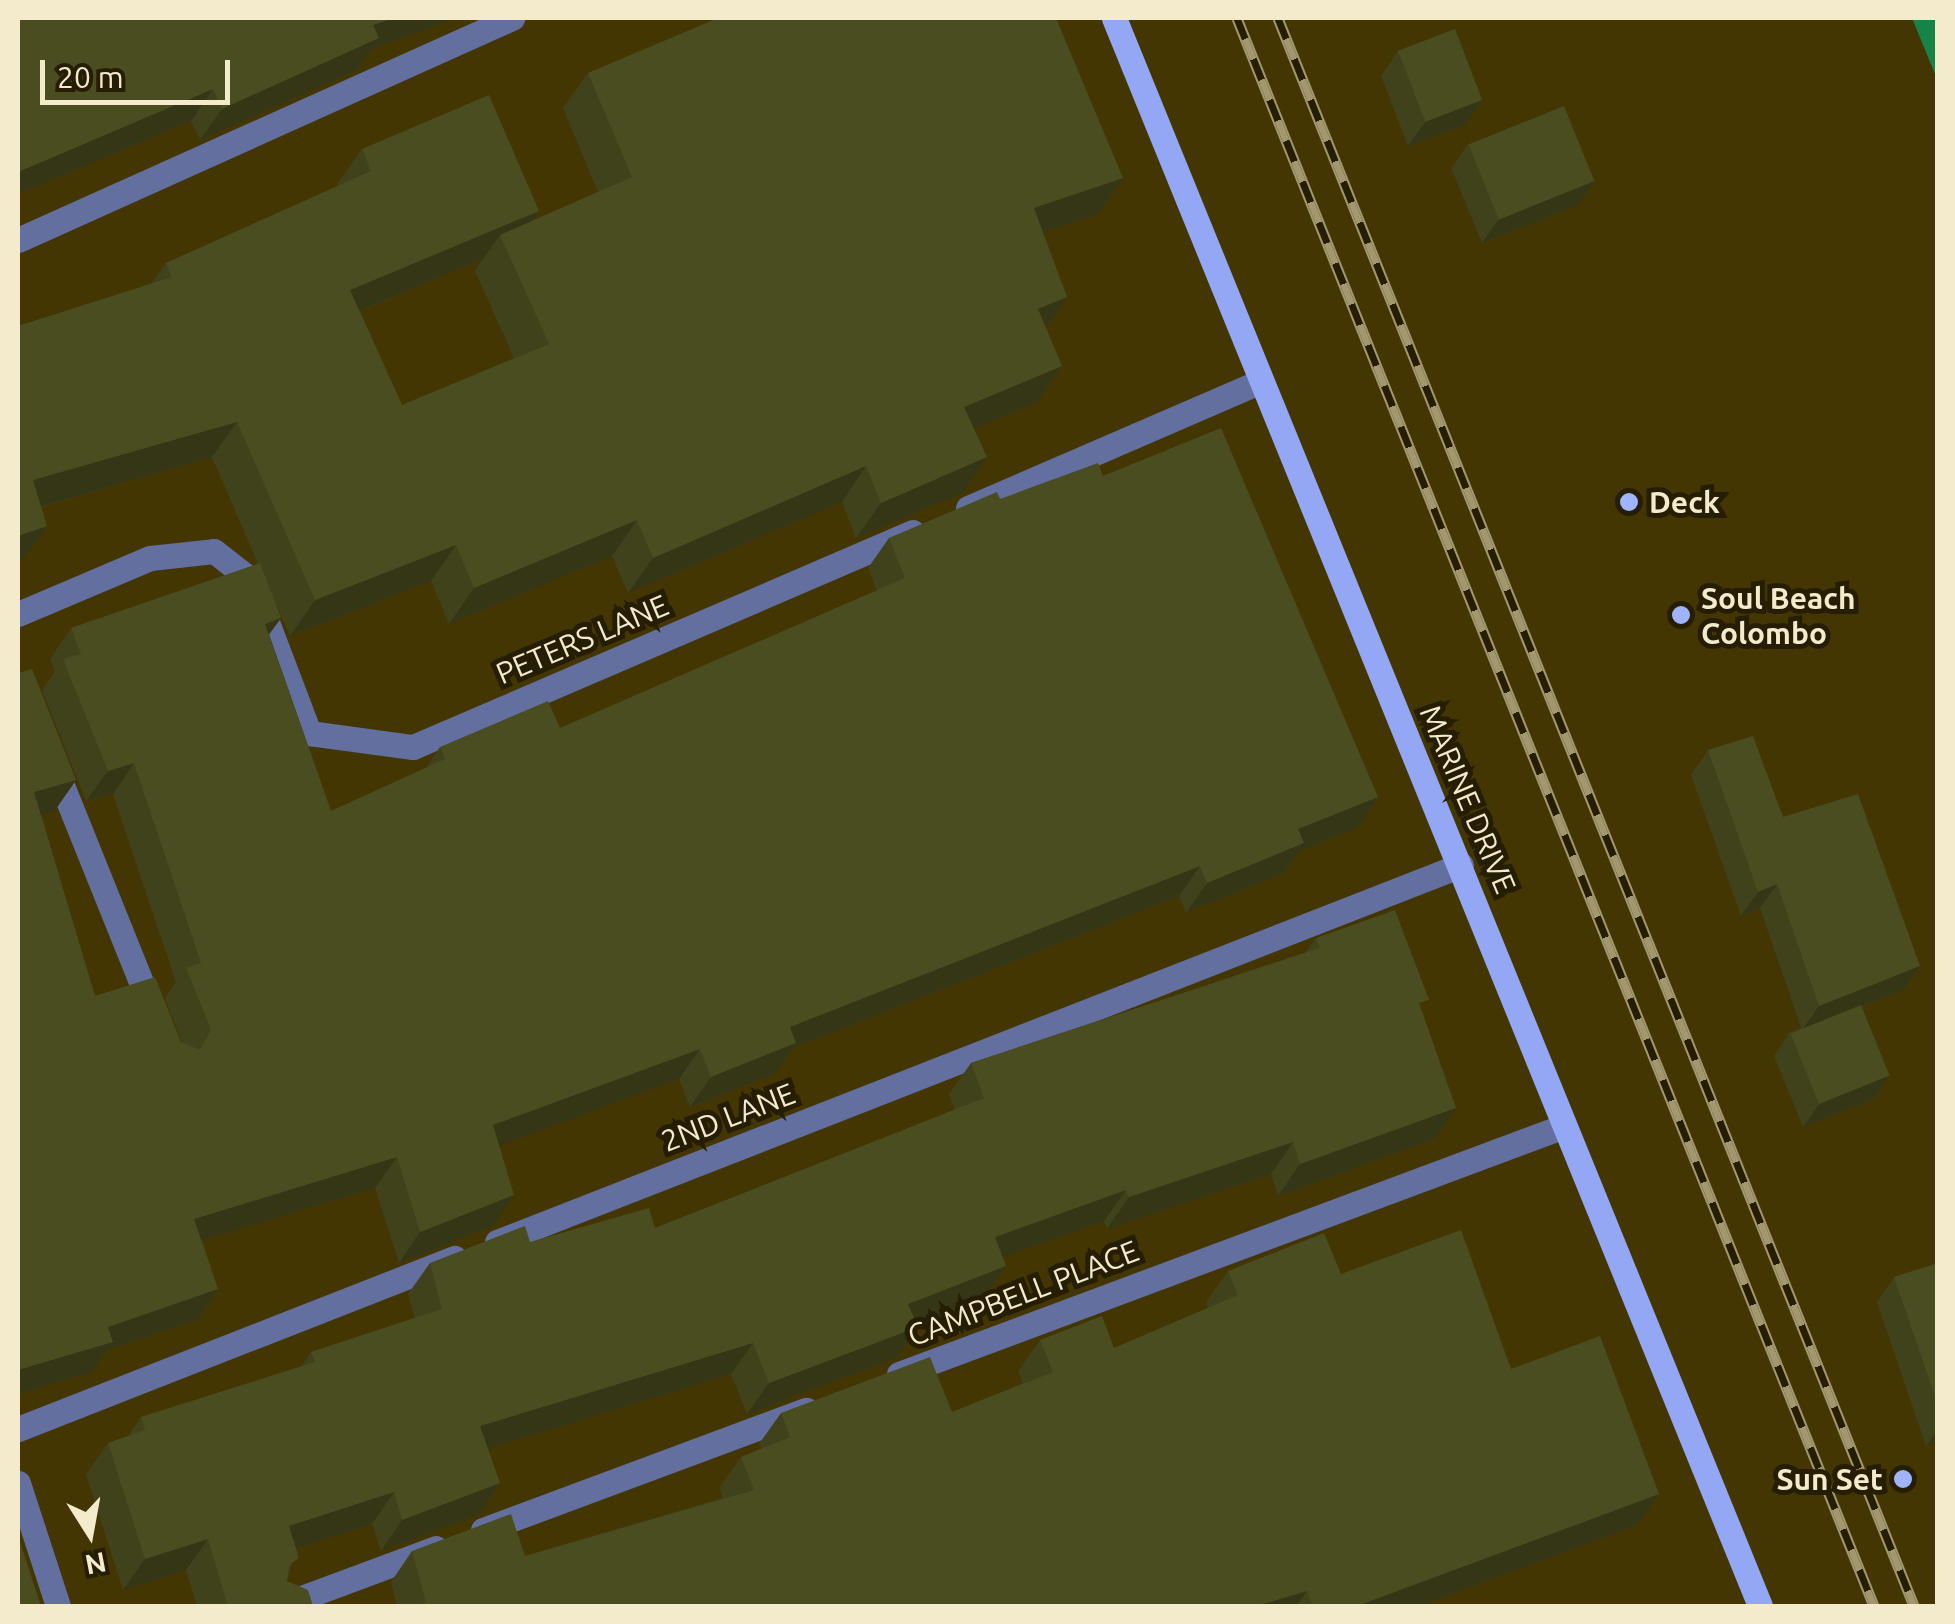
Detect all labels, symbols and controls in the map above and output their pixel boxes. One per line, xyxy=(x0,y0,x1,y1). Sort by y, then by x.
scale bar xyxy=(45,40,235,102)
text: 20 m xyxy=(57,60,124,94)
place label: Deck xyxy=(1649,484,1720,520)
marker: Deck xyxy=(1618,491,1640,513)
place label: Soul Beach Colombo xyxy=(1701,580,1856,650)
street label: PETERS LANE xyxy=(491,587,673,691)
marker: Soul Beach Colombo xyxy=(1670,604,1692,626)
street label: MARINE DRIVE xyxy=(1412,700,1524,898)
street label: 2ND LANE xyxy=(656,1075,800,1159)
street label: CAMPBELL PLACE xyxy=(902,1232,1144,1354)
place label: Sun Set xyxy=(1777,1461,1883,1497)
marker: Sun Set xyxy=(1892,1468,1914,1490)
north arrow xyxy=(40,1484,140,1584)
text: N xyxy=(83,1547,109,1581)

